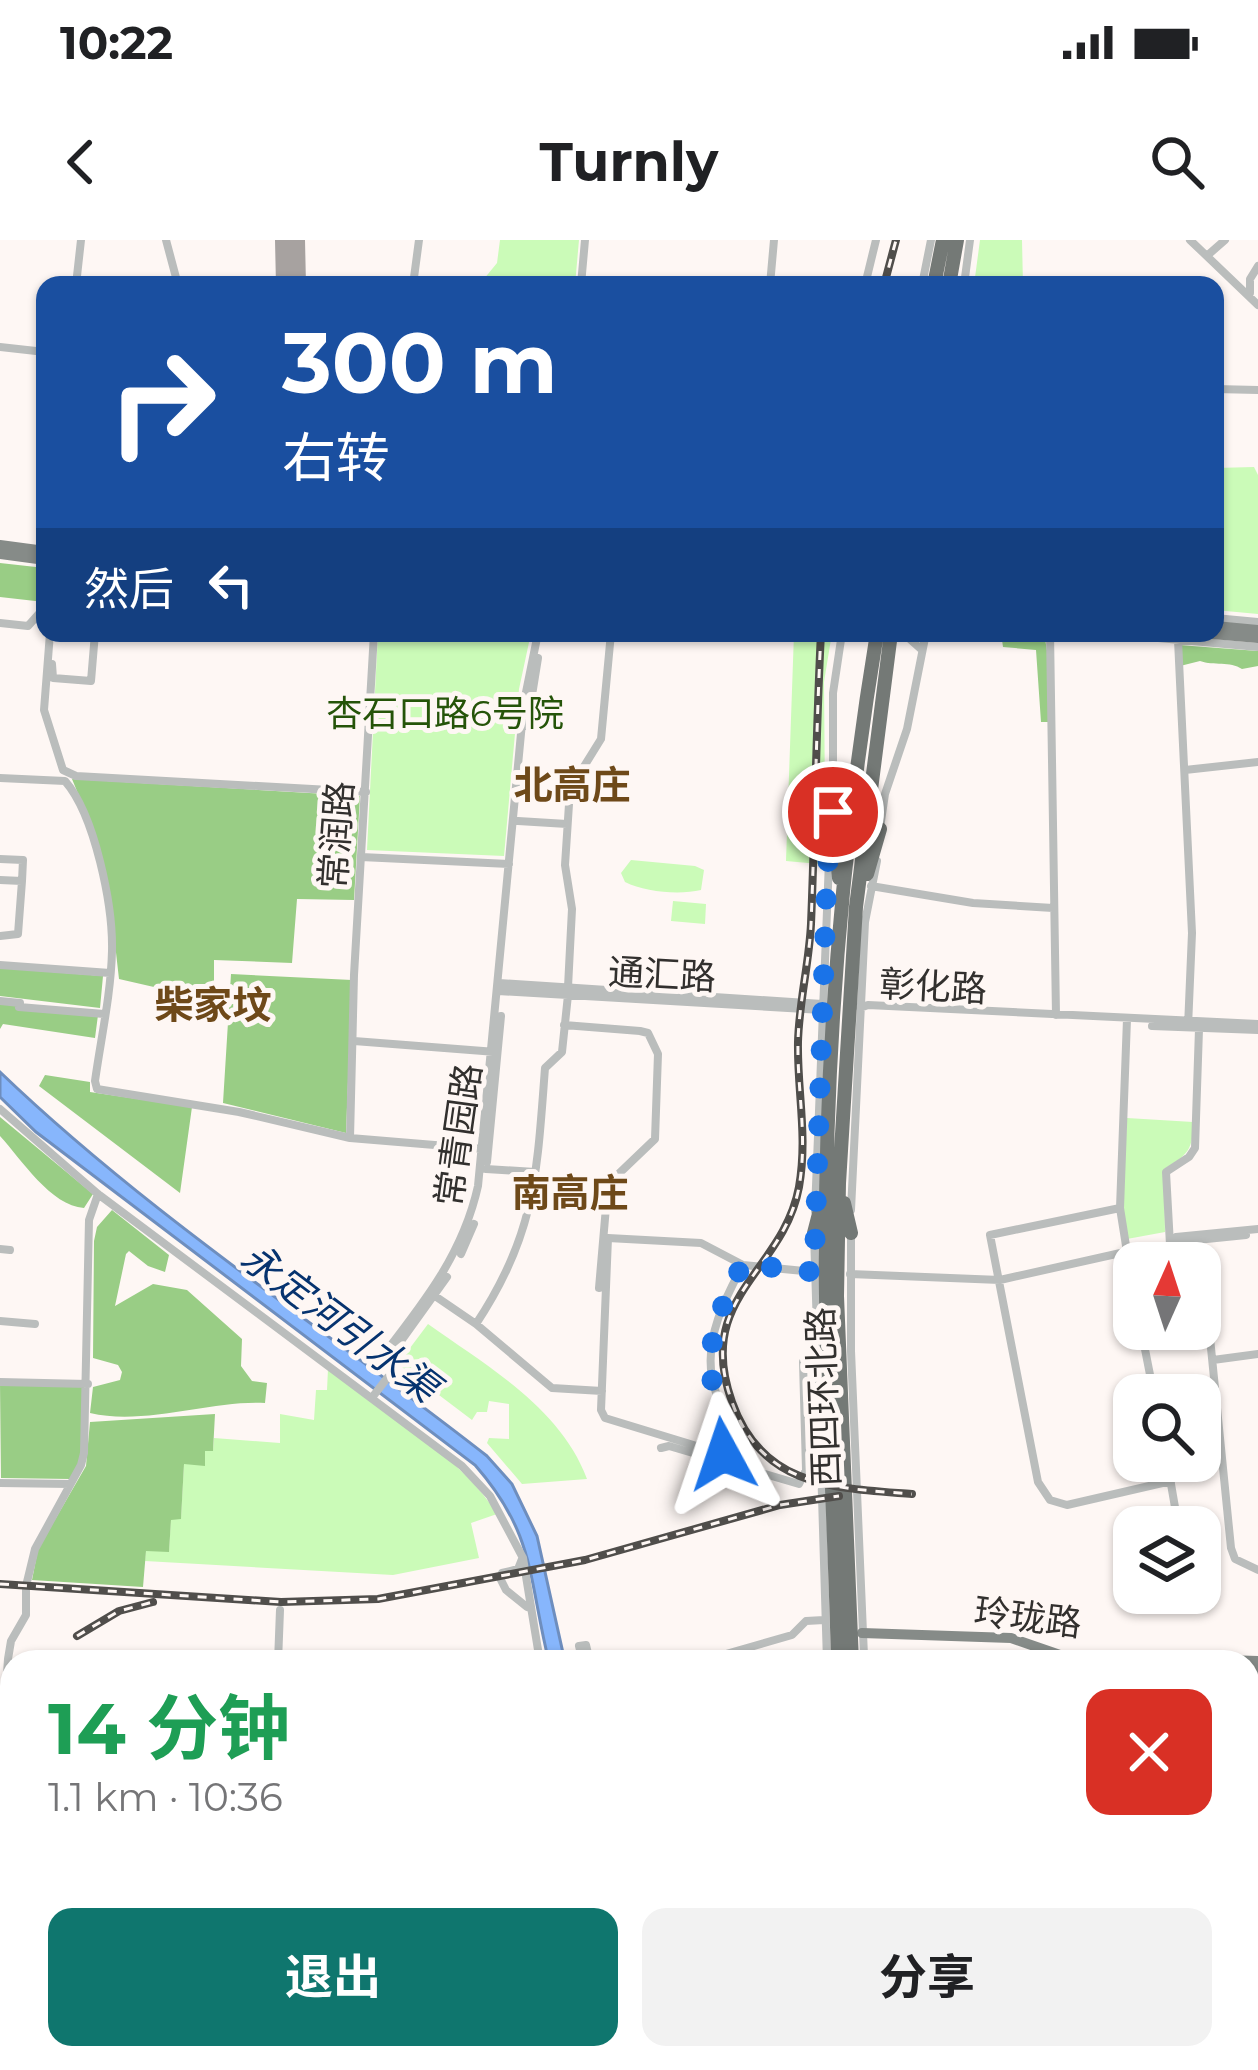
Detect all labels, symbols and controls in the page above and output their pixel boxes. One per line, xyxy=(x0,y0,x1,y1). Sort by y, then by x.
text: 10:22 xyxy=(60,15,173,70)
icon: back xyxy=(48,129,114,195)
text: Turnly xyxy=(540,129,718,195)
icon: search xyxy=(1144,129,1210,195)
text: 300 m xyxy=(282,312,558,414)
icon: right xyxy=(84,324,240,480)
text: 右转 xyxy=(282,425,390,491)
icon: left xyxy=(198,552,264,618)
text: 然后 xyxy=(84,561,174,616)
park label: 杏石口路6号院 xyxy=(326,691,564,735)
district label: 北高庄 xyxy=(513,761,631,809)
pin xyxy=(782,761,884,863)
icon: arrive xyxy=(800,779,866,845)
street label: 常润路 xyxy=(310,780,362,890)
street label: 通汇路 xyxy=(607,949,717,999)
street label: 彰化路 xyxy=(878,961,988,1011)
district label: 柴家坟 xyxy=(154,981,272,1029)
street label: 常青园路 xyxy=(426,1061,490,1209)
district label: 南高庄 xyxy=(511,1169,629,1217)
water label: 永定河引水渠 xyxy=(232,1232,452,1415)
north arrow xyxy=(1113,1242,1221,1350)
map controls xyxy=(1113,1242,1221,1614)
street label: 西四环北路 xyxy=(798,1306,848,1488)
button: search xyxy=(1113,1374,1221,1482)
position arrow xyxy=(660,1391,786,1517)
button: layers xyxy=(1113,1506,1221,1614)
street label: 玲珑路 xyxy=(972,1589,1084,1645)
text: 14 分钟 xyxy=(48,1684,290,1772)
button: close xyxy=(1086,1689,1212,1815)
text: 1.1 km · 10:36 xyxy=(48,1773,283,1821)
button: 退出 xyxy=(48,1908,618,2046)
button: 分享 xyxy=(642,1908,1212,2046)

